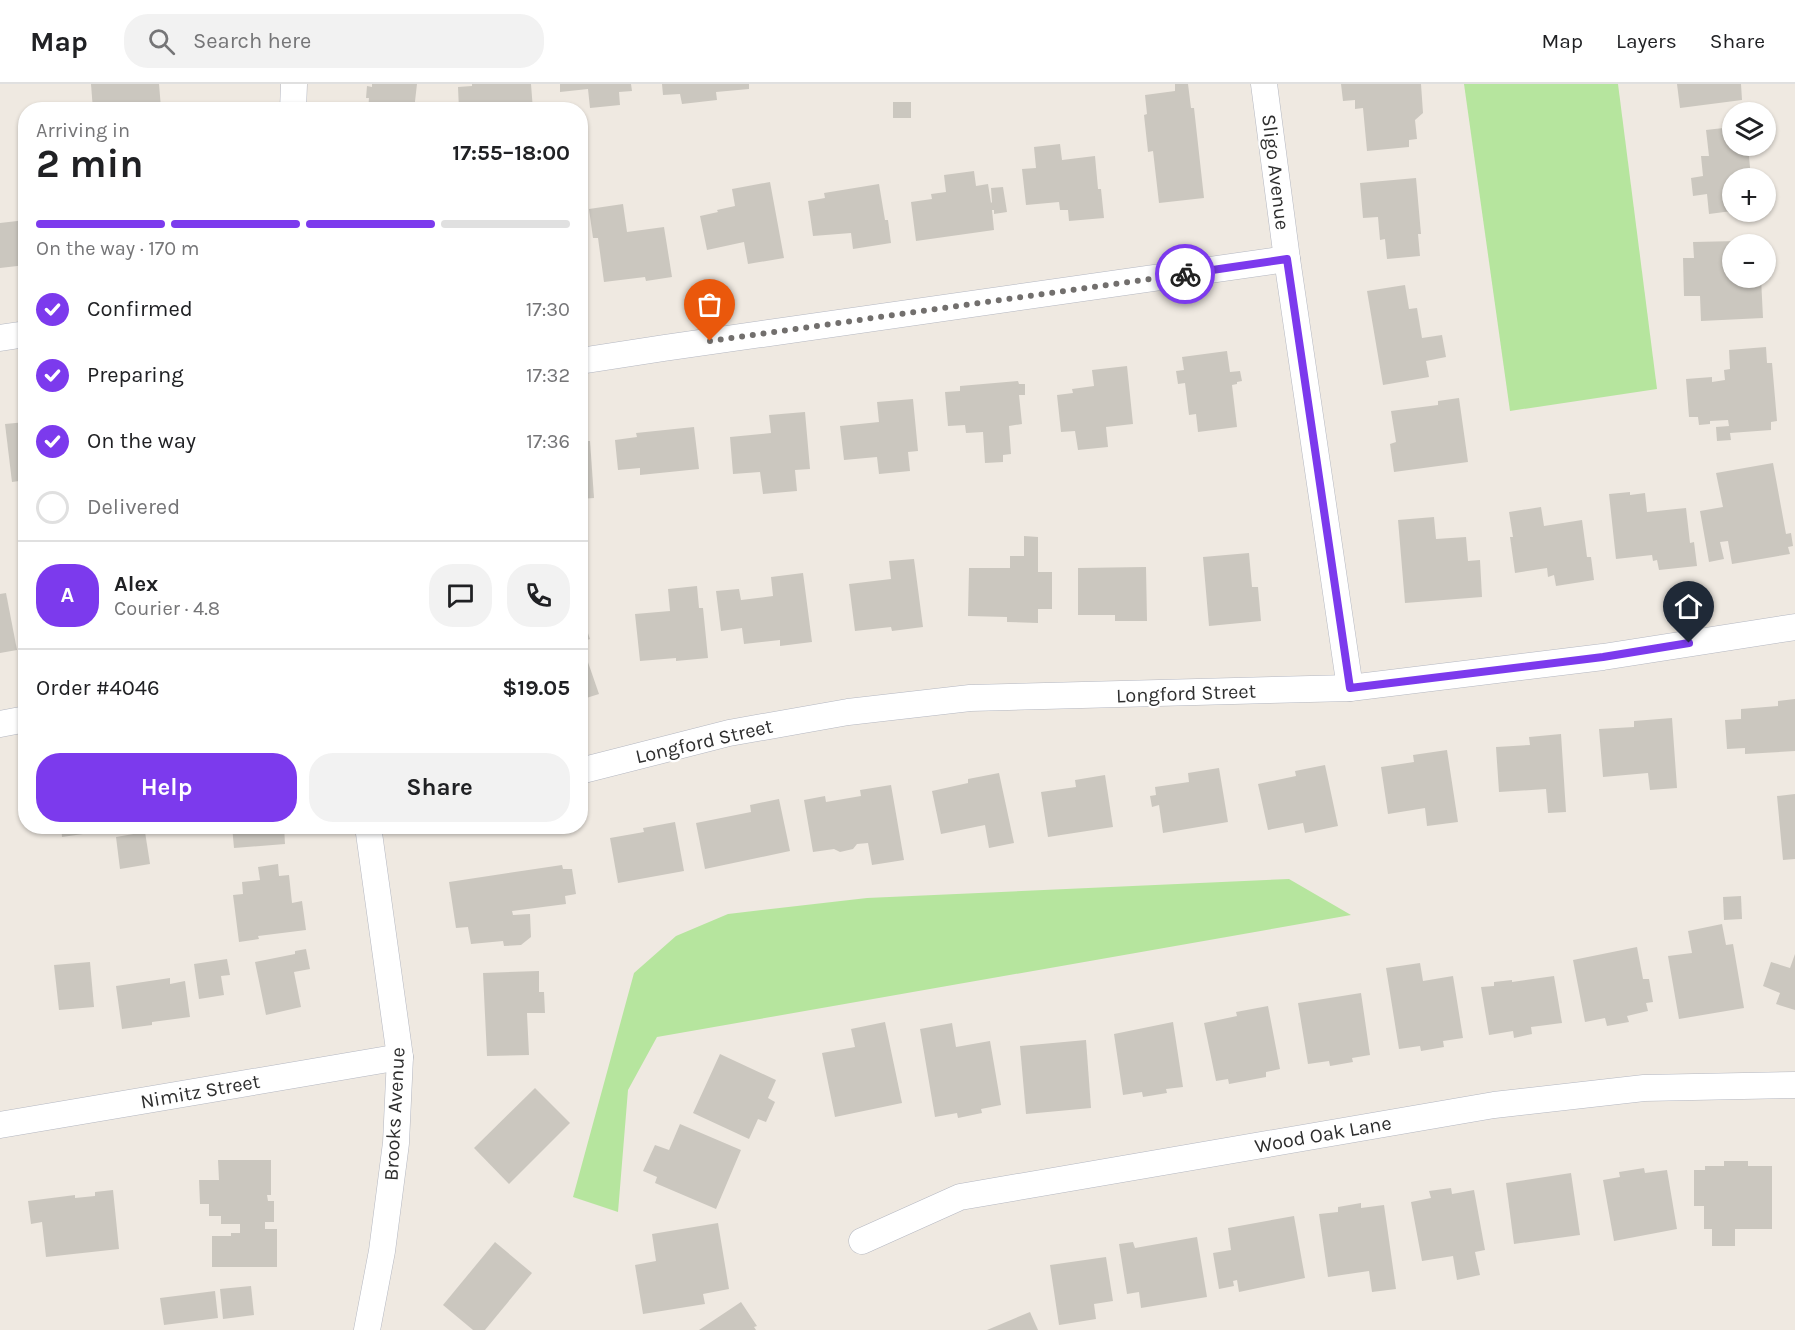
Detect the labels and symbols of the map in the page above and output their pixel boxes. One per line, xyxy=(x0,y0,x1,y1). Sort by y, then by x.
street label: Sligo Avenue xyxy=(1257,113,1294,231)
courier xyxy=(1155,244,1215,304)
pin xyxy=(684,279,735,341)
pin xyxy=(1663,581,1714,643)
street label: Longford Street xyxy=(1116,680,1257,707)
street label: Longford Street xyxy=(633,714,775,768)
street label: Brooks Avenue xyxy=(380,1047,409,1181)
street label: Nimitz Street xyxy=(139,1070,262,1113)
street label: Wood Oak Lane xyxy=(1253,1111,1393,1158)

